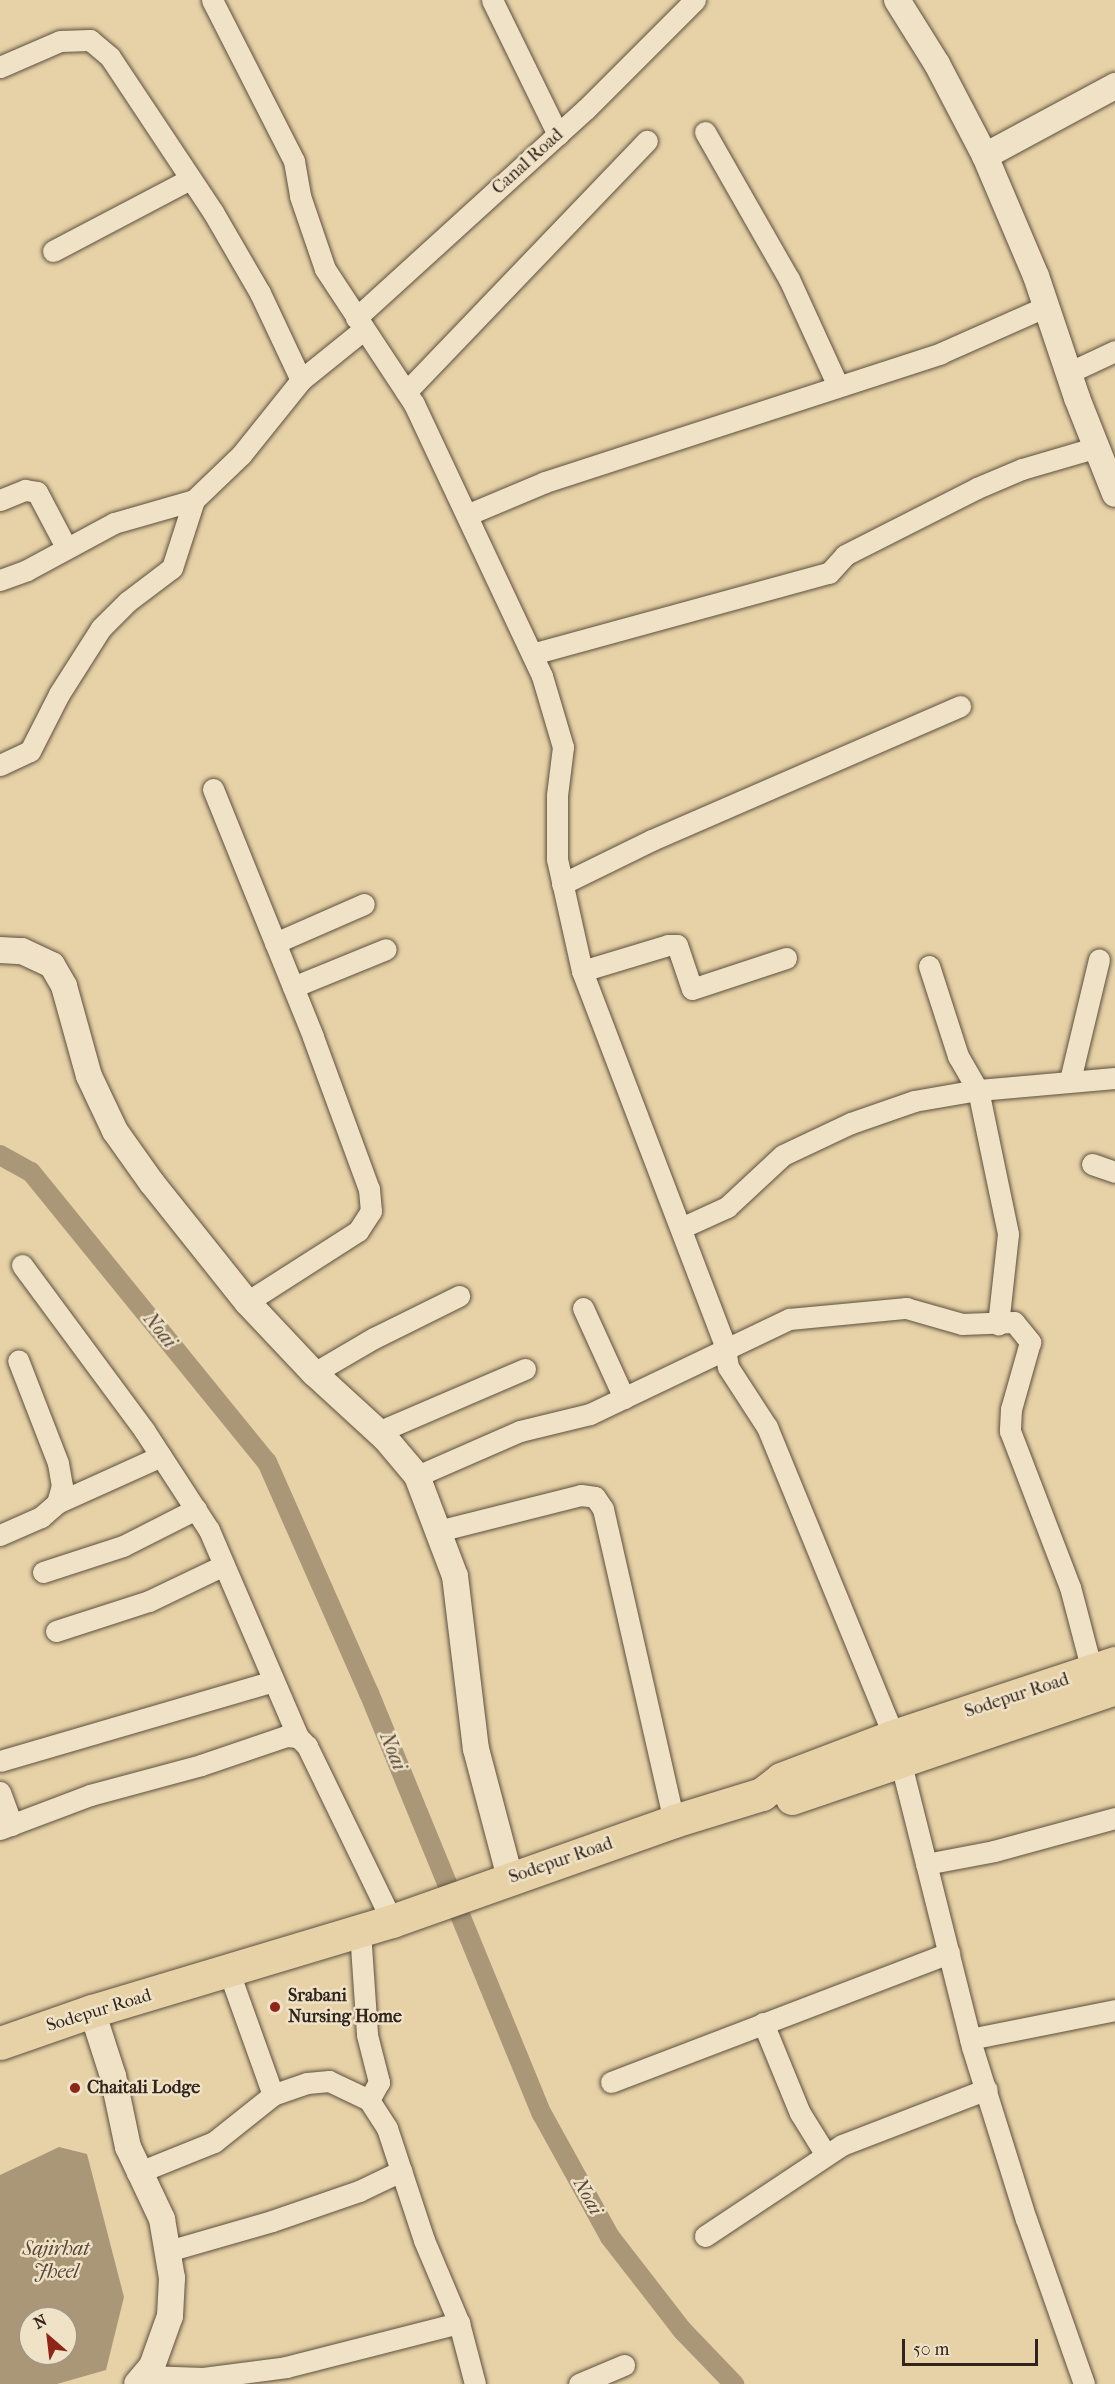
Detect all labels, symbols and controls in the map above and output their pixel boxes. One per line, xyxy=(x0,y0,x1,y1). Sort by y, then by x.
street label: Canal Road xyxy=(488,124,568,200)
water label: Noai xyxy=(138,1307,182,1353)
street label: Sodepur Road xyxy=(962,1669,1072,1723)
water label: Noai xyxy=(375,1729,411,1773)
street label: Sodepur Road xyxy=(506,1833,616,1889)
street label: Sodepur Road xyxy=(44,1985,154,2037)
place label: Srabani Nursing Home xyxy=(288,1986,402,2028)
marker: Srabani Nursing Home xyxy=(266,1998,284,2016)
place label: Chaitali Lodge xyxy=(87,2077,200,2099)
marker: Chaitali Lodge xyxy=(68,2081,82,2095)
water label: Noai xyxy=(568,2173,608,2219)
water label: Sajirhat Jheel xyxy=(23,2236,89,2283)
north arrow xyxy=(18,2306,78,2366)
text: N xyxy=(30,2310,50,2333)
scale bar xyxy=(905,2327,1042,2365)
text: 50 m xyxy=(913,2339,949,2360)

